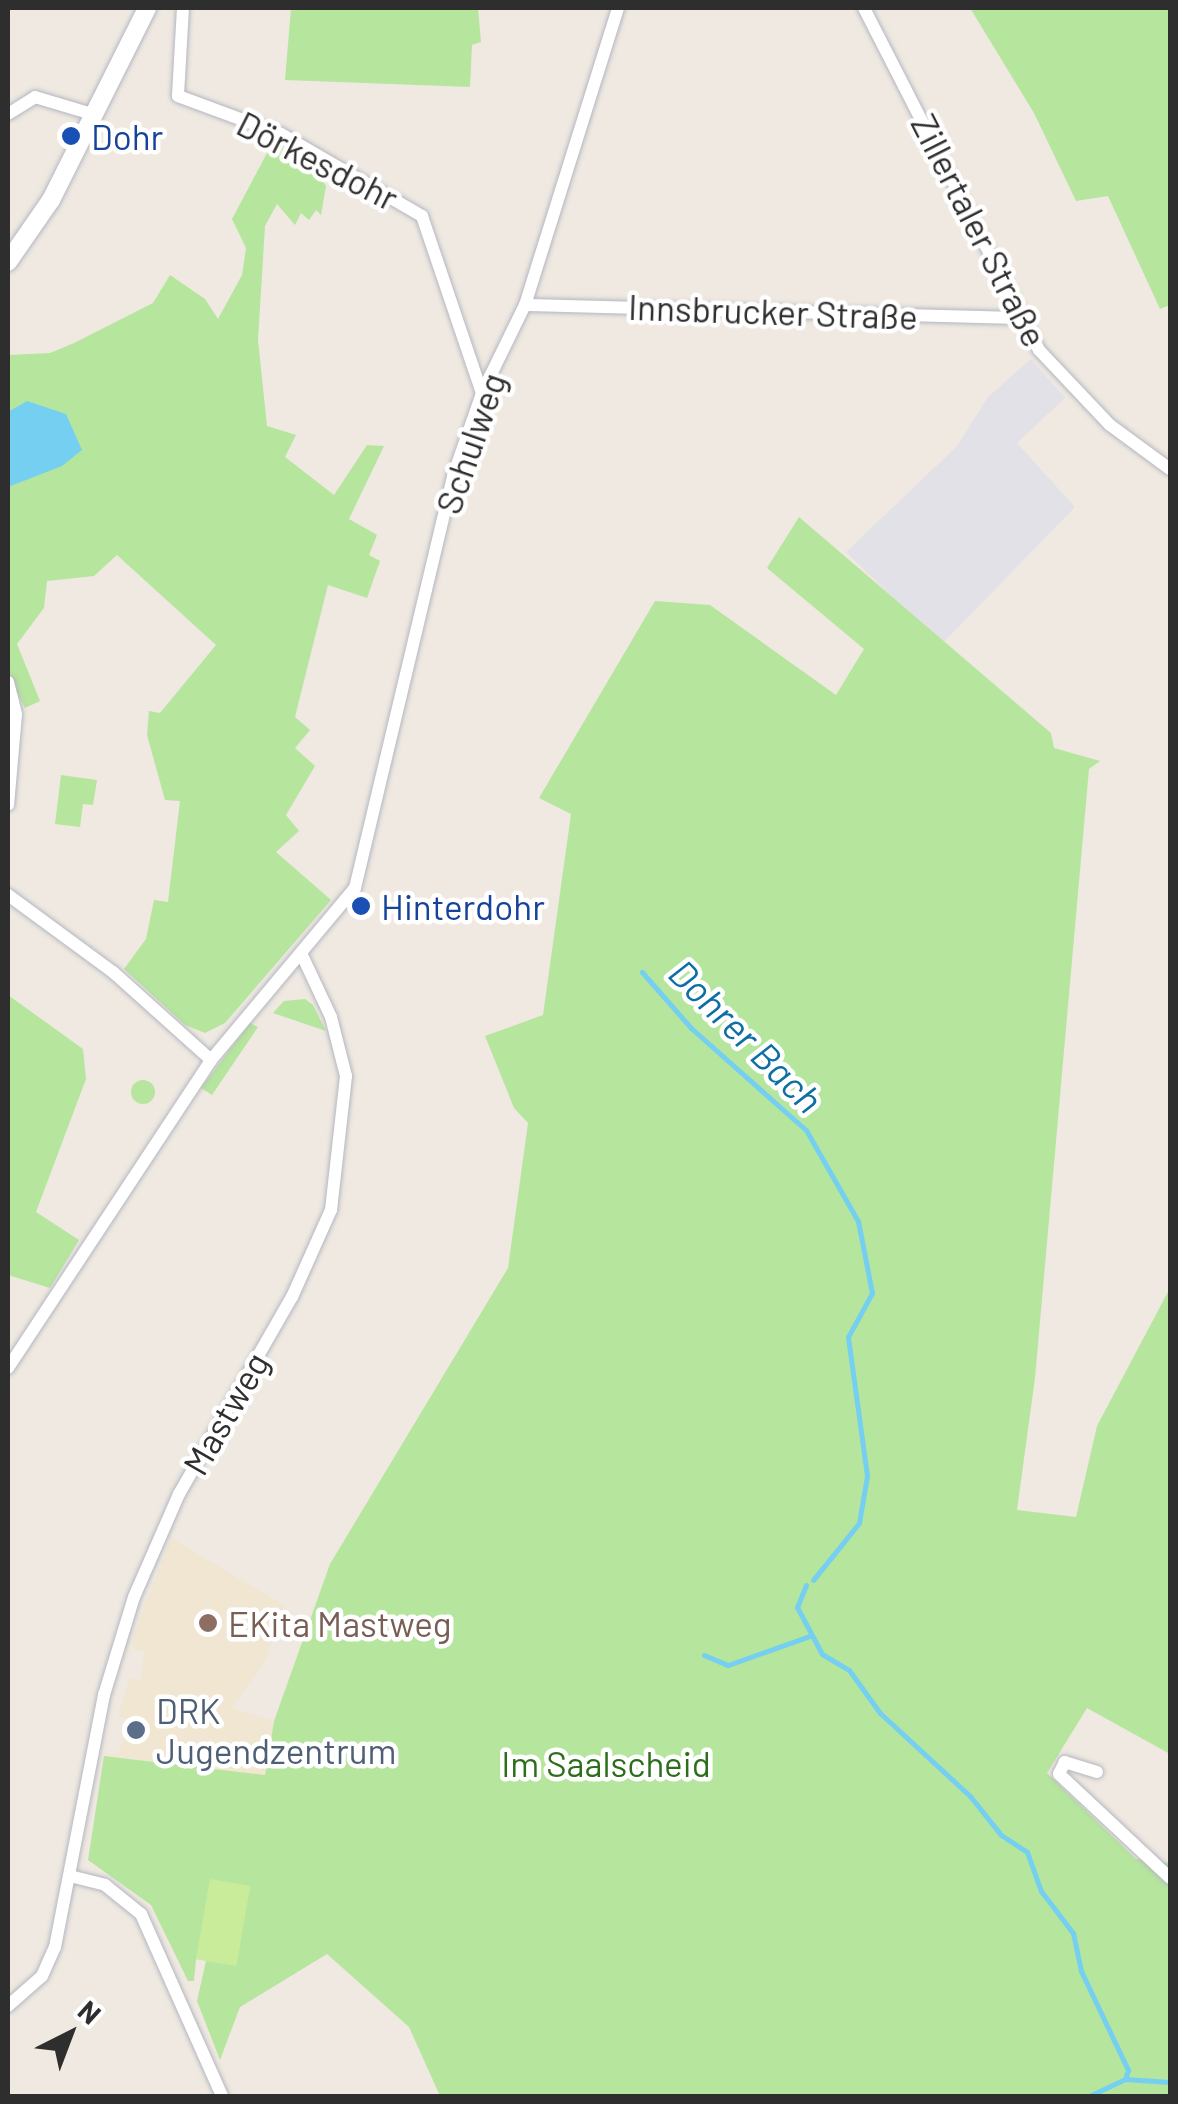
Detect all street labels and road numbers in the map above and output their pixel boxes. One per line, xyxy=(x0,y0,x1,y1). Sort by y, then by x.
street label: Dörkesdohr xyxy=(231,102,405,218)
street label: Zillertaler Straße xyxy=(903,107,1057,353)
street label: Innsbrucker Straße xyxy=(628,285,918,337)
street label: Schulweg xyxy=(426,367,514,519)
street label: Mastweg xyxy=(173,1344,277,1482)

